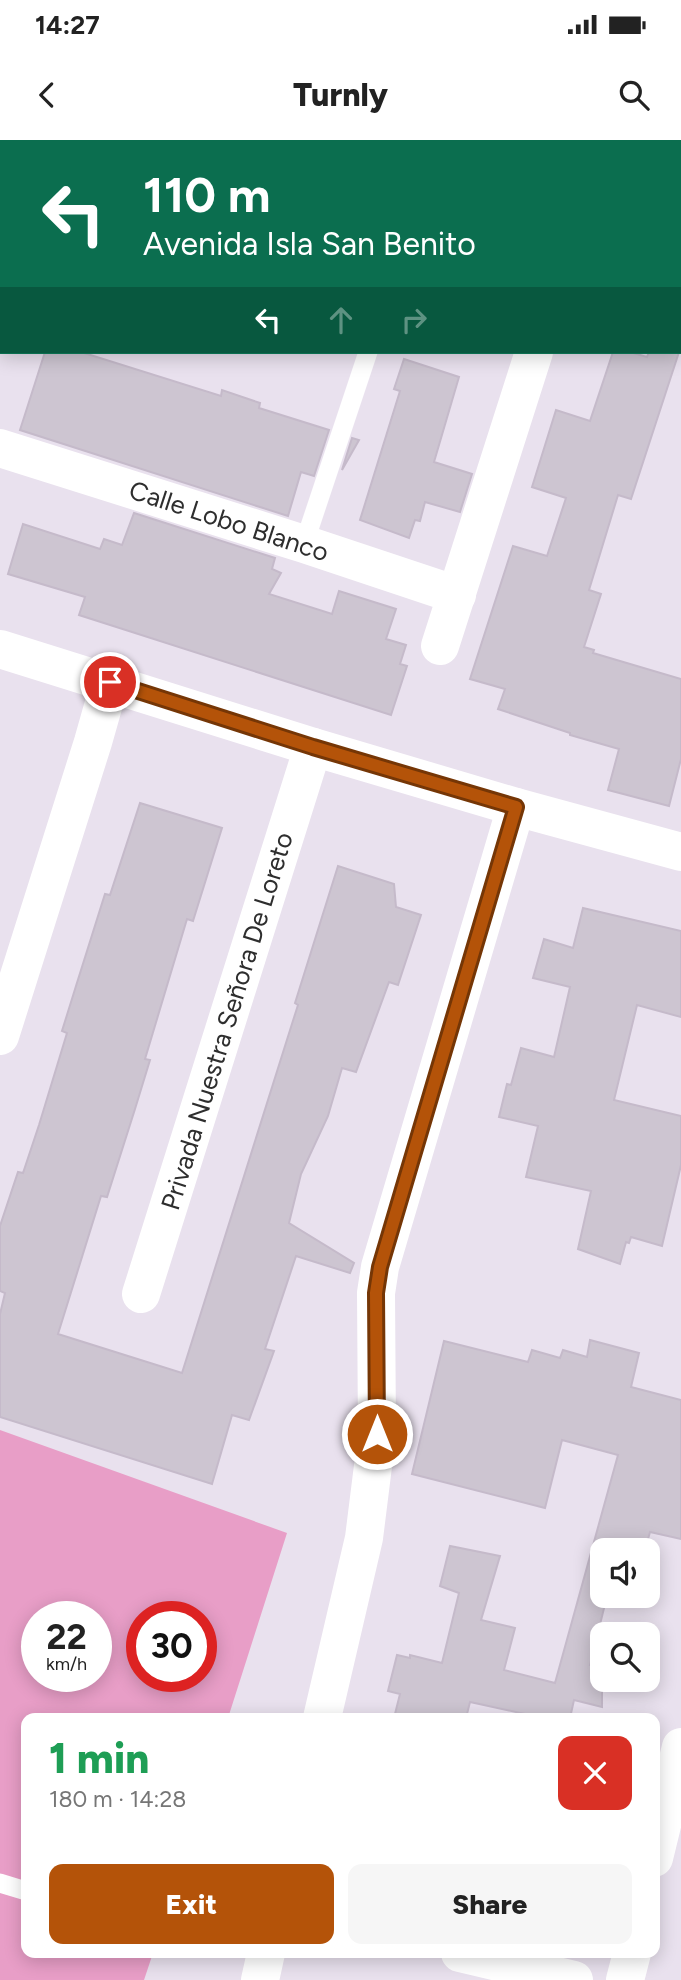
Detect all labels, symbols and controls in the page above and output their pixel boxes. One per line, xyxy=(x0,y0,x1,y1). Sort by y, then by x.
text: 14:27 xyxy=(35,9,100,41)
icon: back xyxy=(28,76,66,114)
text: Turnly xyxy=(293,76,388,114)
icon: search xyxy=(615,76,653,114)
text: 110 m xyxy=(143,165,271,224)
icon: left xyxy=(28,168,119,259)
text: Avenida Isla San Benito xyxy=(143,225,476,263)
icon: left xyxy=(249,301,287,339)
icon: ahead xyxy=(322,301,360,339)
icon: right xyxy=(395,301,433,339)
street label: Calle Lobo Blanco xyxy=(125,474,333,568)
pin xyxy=(80,652,140,712)
icon: arrive xyxy=(91,663,129,701)
street label: Privada Nuestra Señora De Loreto xyxy=(154,828,300,1214)
position arrow xyxy=(340,1397,414,1471)
map controls xyxy=(590,1538,660,1692)
button: sound xyxy=(590,1538,660,1608)
speed limit sign: 30 xyxy=(126,1601,217,1692)
text: 22 xyxy=(46,1616,87,1658)
button: search xyxy=(590,1622,660,1692)
text: km/h xyxy=(46,1653,87,1675)
text: 1 min xyxy=(49,1733,149,1784)
button: close xyxy=(558,1736,632,1810)
text: 180 m · 14:28 xyxy=(49,1785,186,1813)
button: Exit xyxy=(49,1864,334,1944)
button: Share xyxy=(348,1864,632,1944)

